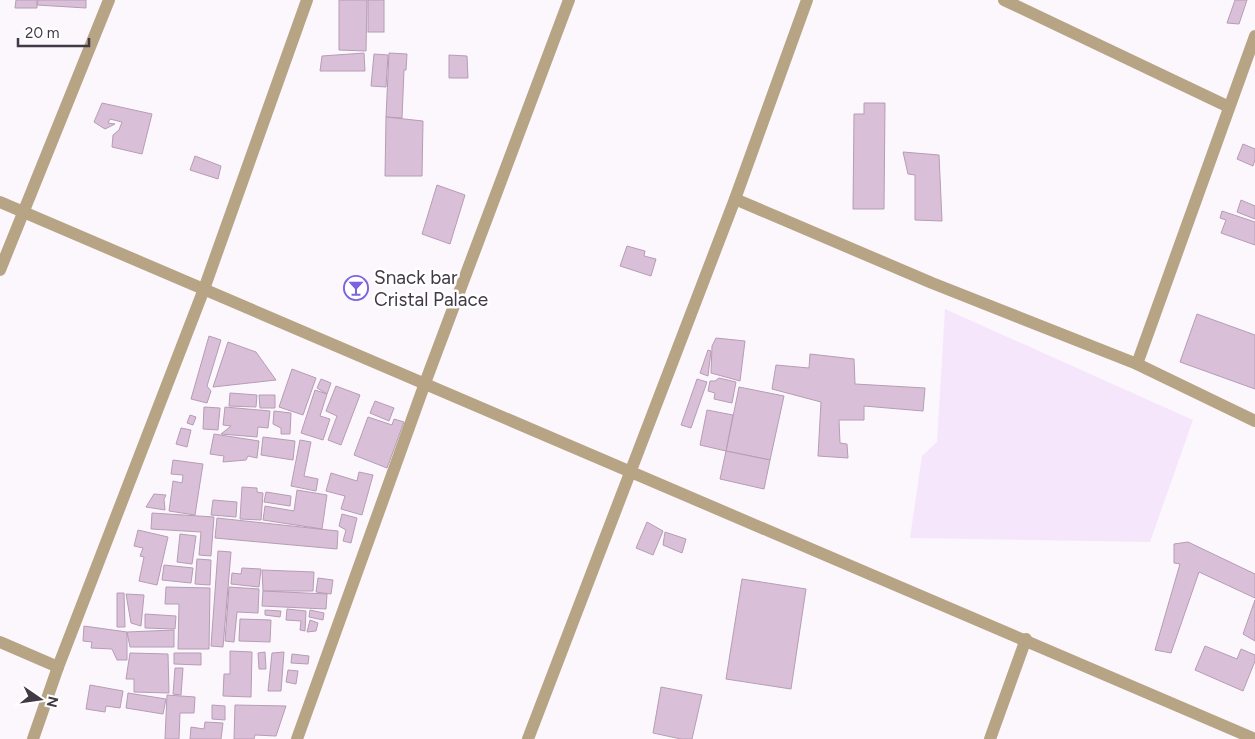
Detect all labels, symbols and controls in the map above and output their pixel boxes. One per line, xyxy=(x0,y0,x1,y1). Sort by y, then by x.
scale bar xyxy=(18,15,89,47)
text: 20 m xyxy=(25,24,59,42)
place label: Snack bar Cristal Palace xyxy=(374,266,488,311)
bar icon: Snack bar Cristal Palace xyxy=(343,275,369,301)
north arrow xyxy=(15,674,65,724)
text: N xyxy=(43,695,62,709)

